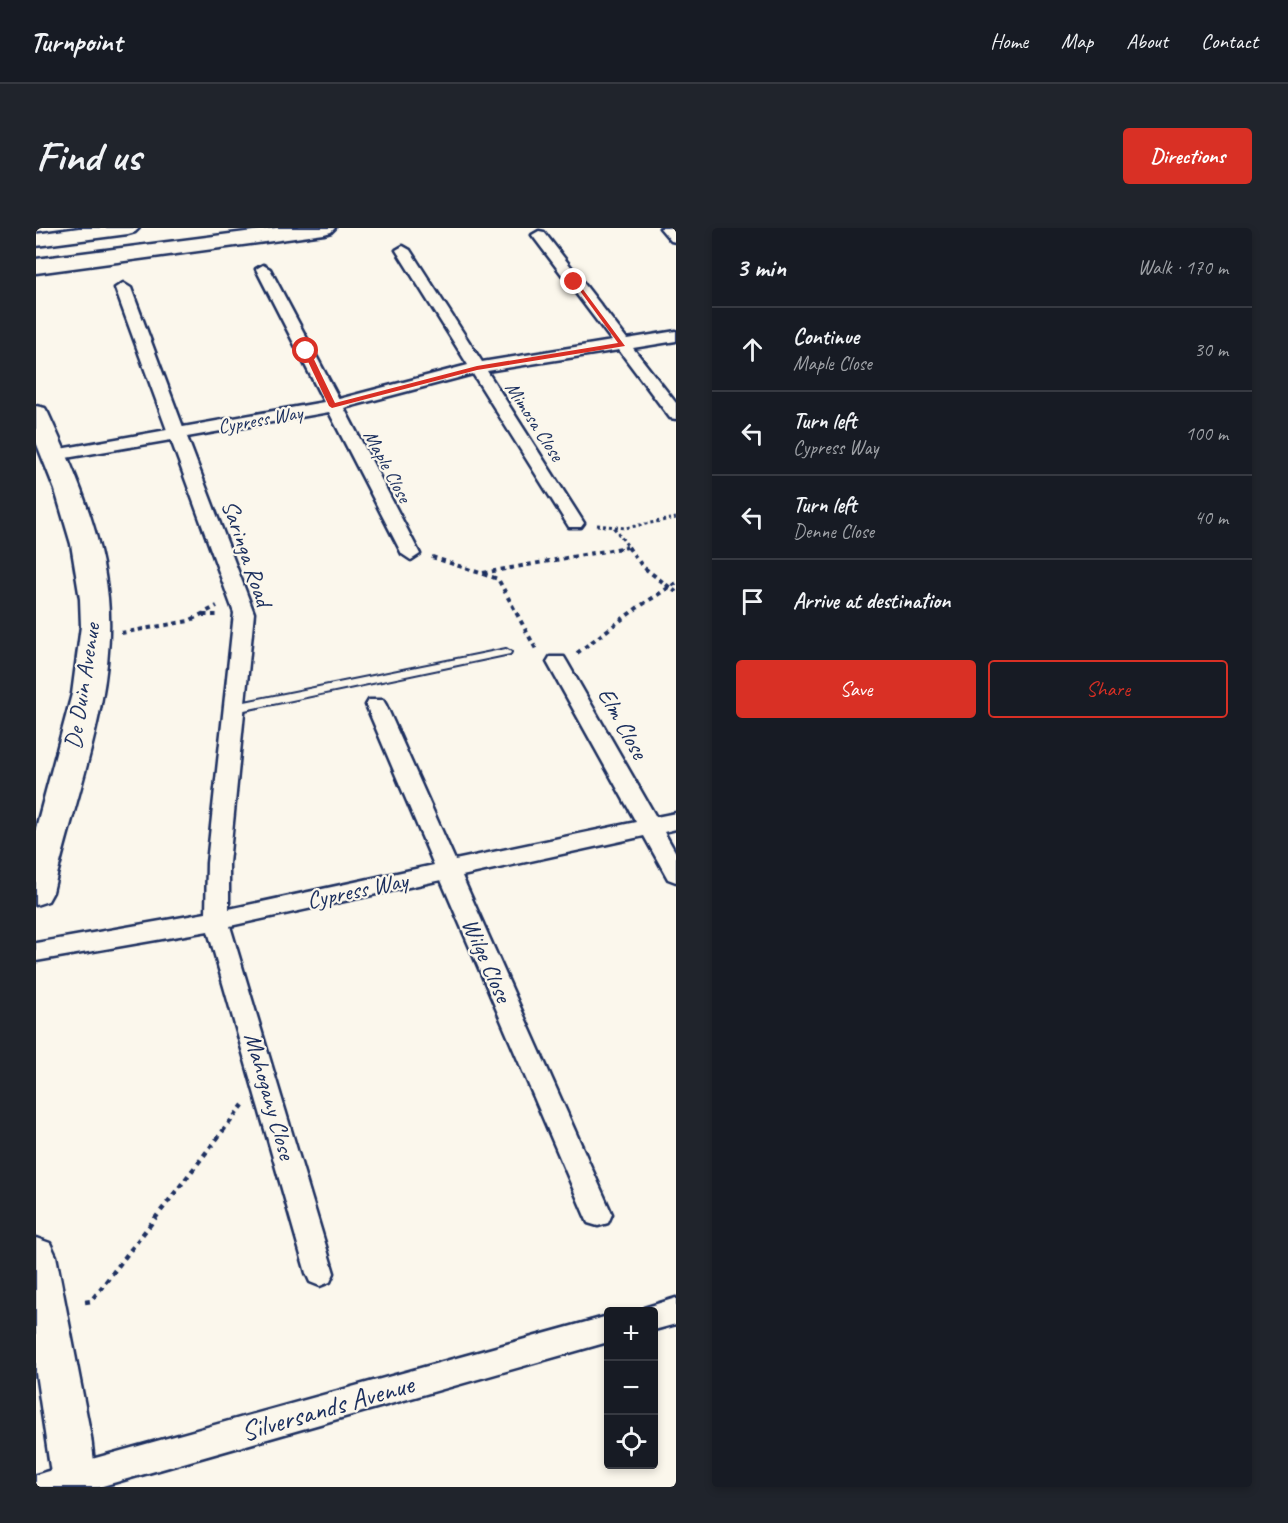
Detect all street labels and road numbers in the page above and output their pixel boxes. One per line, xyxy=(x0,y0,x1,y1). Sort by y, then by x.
street label: Mimosa Close xyxy=(500,377,570,467)
street label: Cypress Way xyxy=(216,399,306,439)
street label: Maple Close xyxy=(358,426,418,508)
street label: Saringa Road xyxy=(215,496,280,613)
street label: De Duin Avenue xyxy=(57,619,107,751)
street label: Elm Close xyxy=(591,682,656,766)
street label: Cypress Way xyxy=(304,864,412,915)
street label: Wilge Close xyxy=(455,913,520,1009)
street label: Mahogany Close xyxy=(238,1029,303,1165)
street label: Silversands Avenue xyxy=(237,1366,419,1449)

